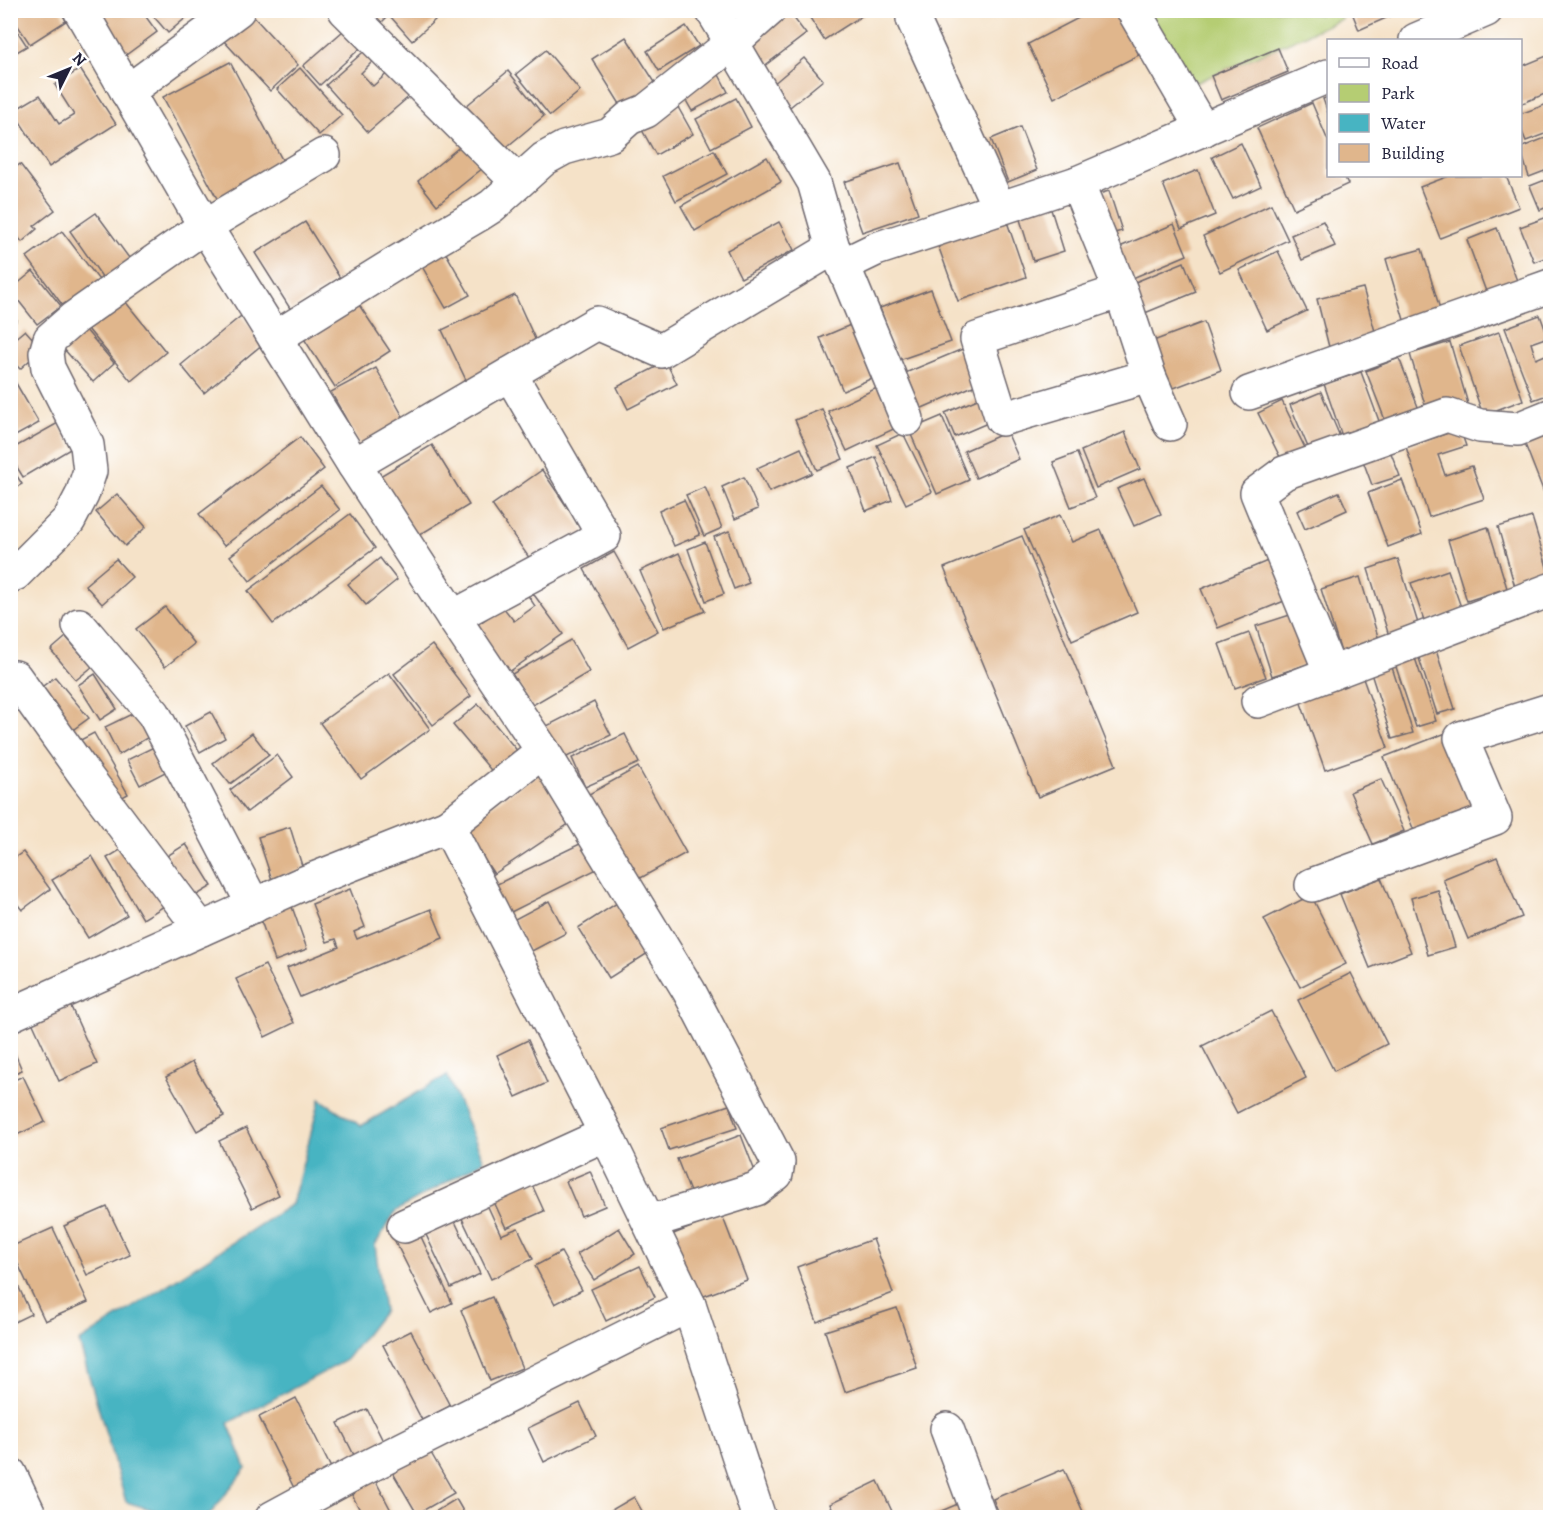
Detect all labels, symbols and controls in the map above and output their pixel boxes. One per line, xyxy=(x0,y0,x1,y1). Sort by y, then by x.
north arrow xyxy=(39,39,99,99)
legend xyxy=(1327,39,1522,177)
text: N xyxy=(67,48,91,71)
text: Road xyxy=(1381,51,1419,75)
text: Park xyxy=(1381,81,1415,105)
text: Water xyxy=(1380,111,1426,135)
text: Building xyxy=(1381,141,1445,165)

